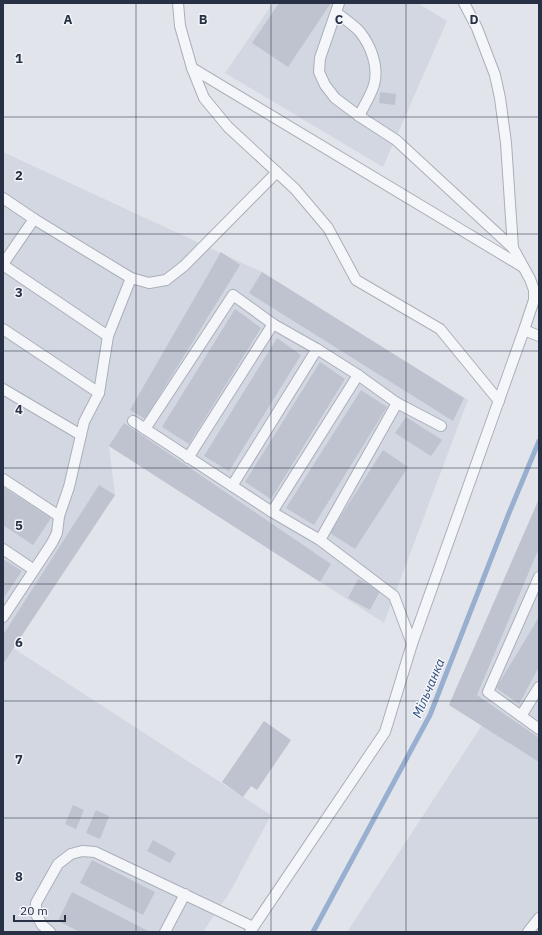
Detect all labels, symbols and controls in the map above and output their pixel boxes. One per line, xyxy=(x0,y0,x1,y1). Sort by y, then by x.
text: A xyxy=(64,11,73,28)
text: B xyxy=(199,11,208,28)
text: C xyxy=(335,11,344,28)
text: D xyxy=(469,11,479,28)
text: 1 xyxy=(15,50,23,67)
text: 2 xyxy=(15,167,23,184)
text: 3 xyxy=(15,284,23,301)
text: 4 xyxy=(15,401,23,418)
text: 5 xyxy=(15,517,23,534)
text: 6 xyxy=(15,634,23,651)
water label: Мільчанка xyxy=(408,656,449,720)
text: 7 xyxy=(15,751,23,768)
text: 8 xyxy=(15,868,23,885)
scale bar xyxy=(14,897,65,923)
text: 20 m xyxy=(20,903,48,918)

